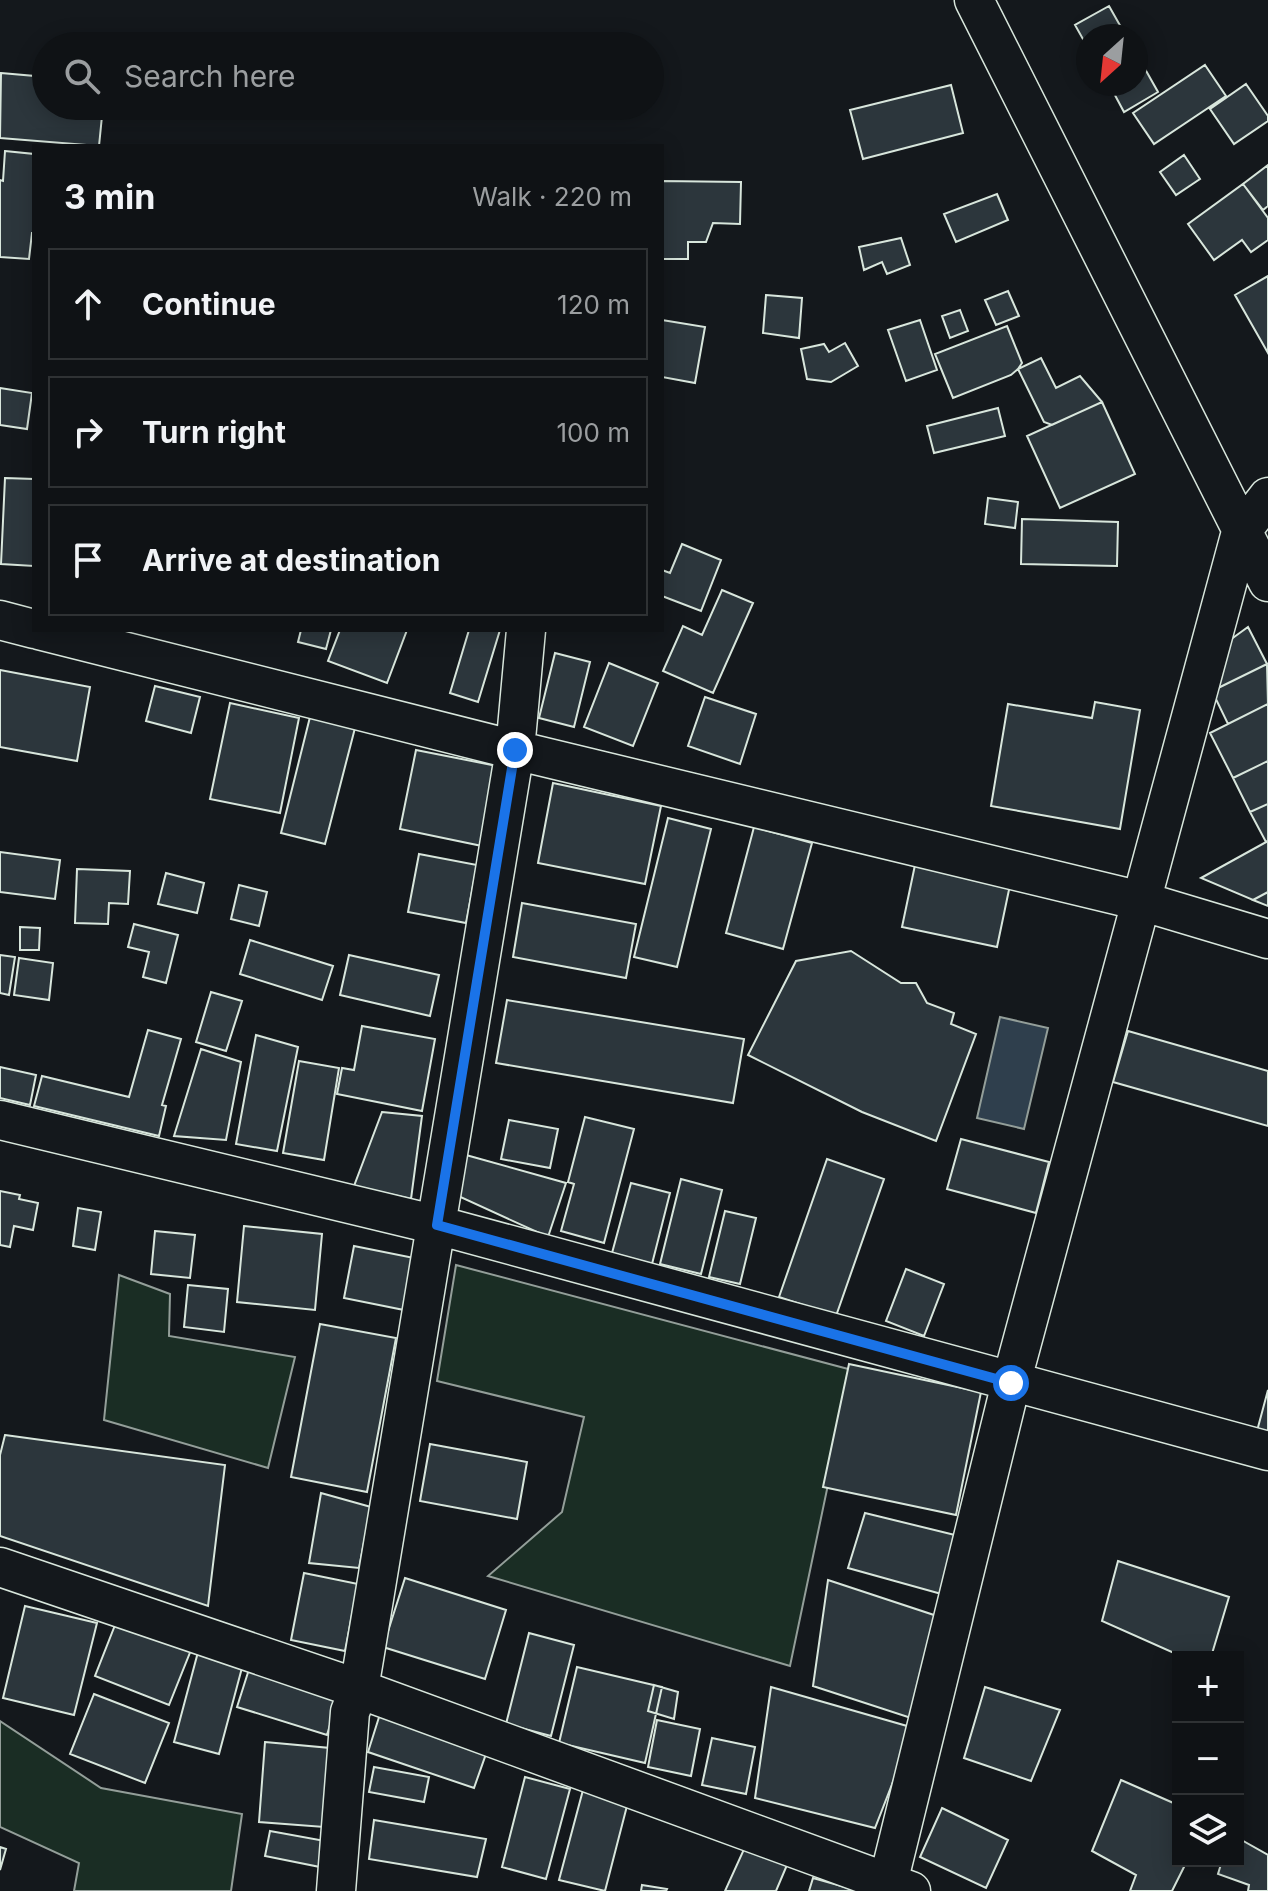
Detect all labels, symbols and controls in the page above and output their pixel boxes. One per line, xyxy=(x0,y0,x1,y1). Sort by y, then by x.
north arrow xyxy=(1076,24,1148,96)
search box xyxy=(32,32,664,120)
icon: search xyxy=(60,54,104,98)
text: Search here xyxy=(124,58,296,94)
text: 3 min xyxy=(64,176,155,217)
text: Walk · 220 m xyxy=(472,181,632,212)
icon: ahead xyxy=(66,282,110,326)
text: Continue xyxy=(142,286,276,322)
text: 120 m xyxy=(557,289,630,320)
icon: right xyxy=(66,410,110,454)
text: Turn right xyxy=(142,414,286,450)
text: 100 m xyxy=(557,417,630,448)
icon: arrive xyxy=(66,538,110,582)
text: Arrive at destination xyxy=(142,542,440,578)
route end xyxy=(497,732,533,768)
route start xyxy=(993,1365,1029,1401)
map controls xyxy=(1172,1651,1244,1867)
button: + xyxy=(1172,1651,1244,1723)
button: − xyxy=(1172,1723,1244,1795)
button: layers xyxy=(1172,1795,1244,1867)

